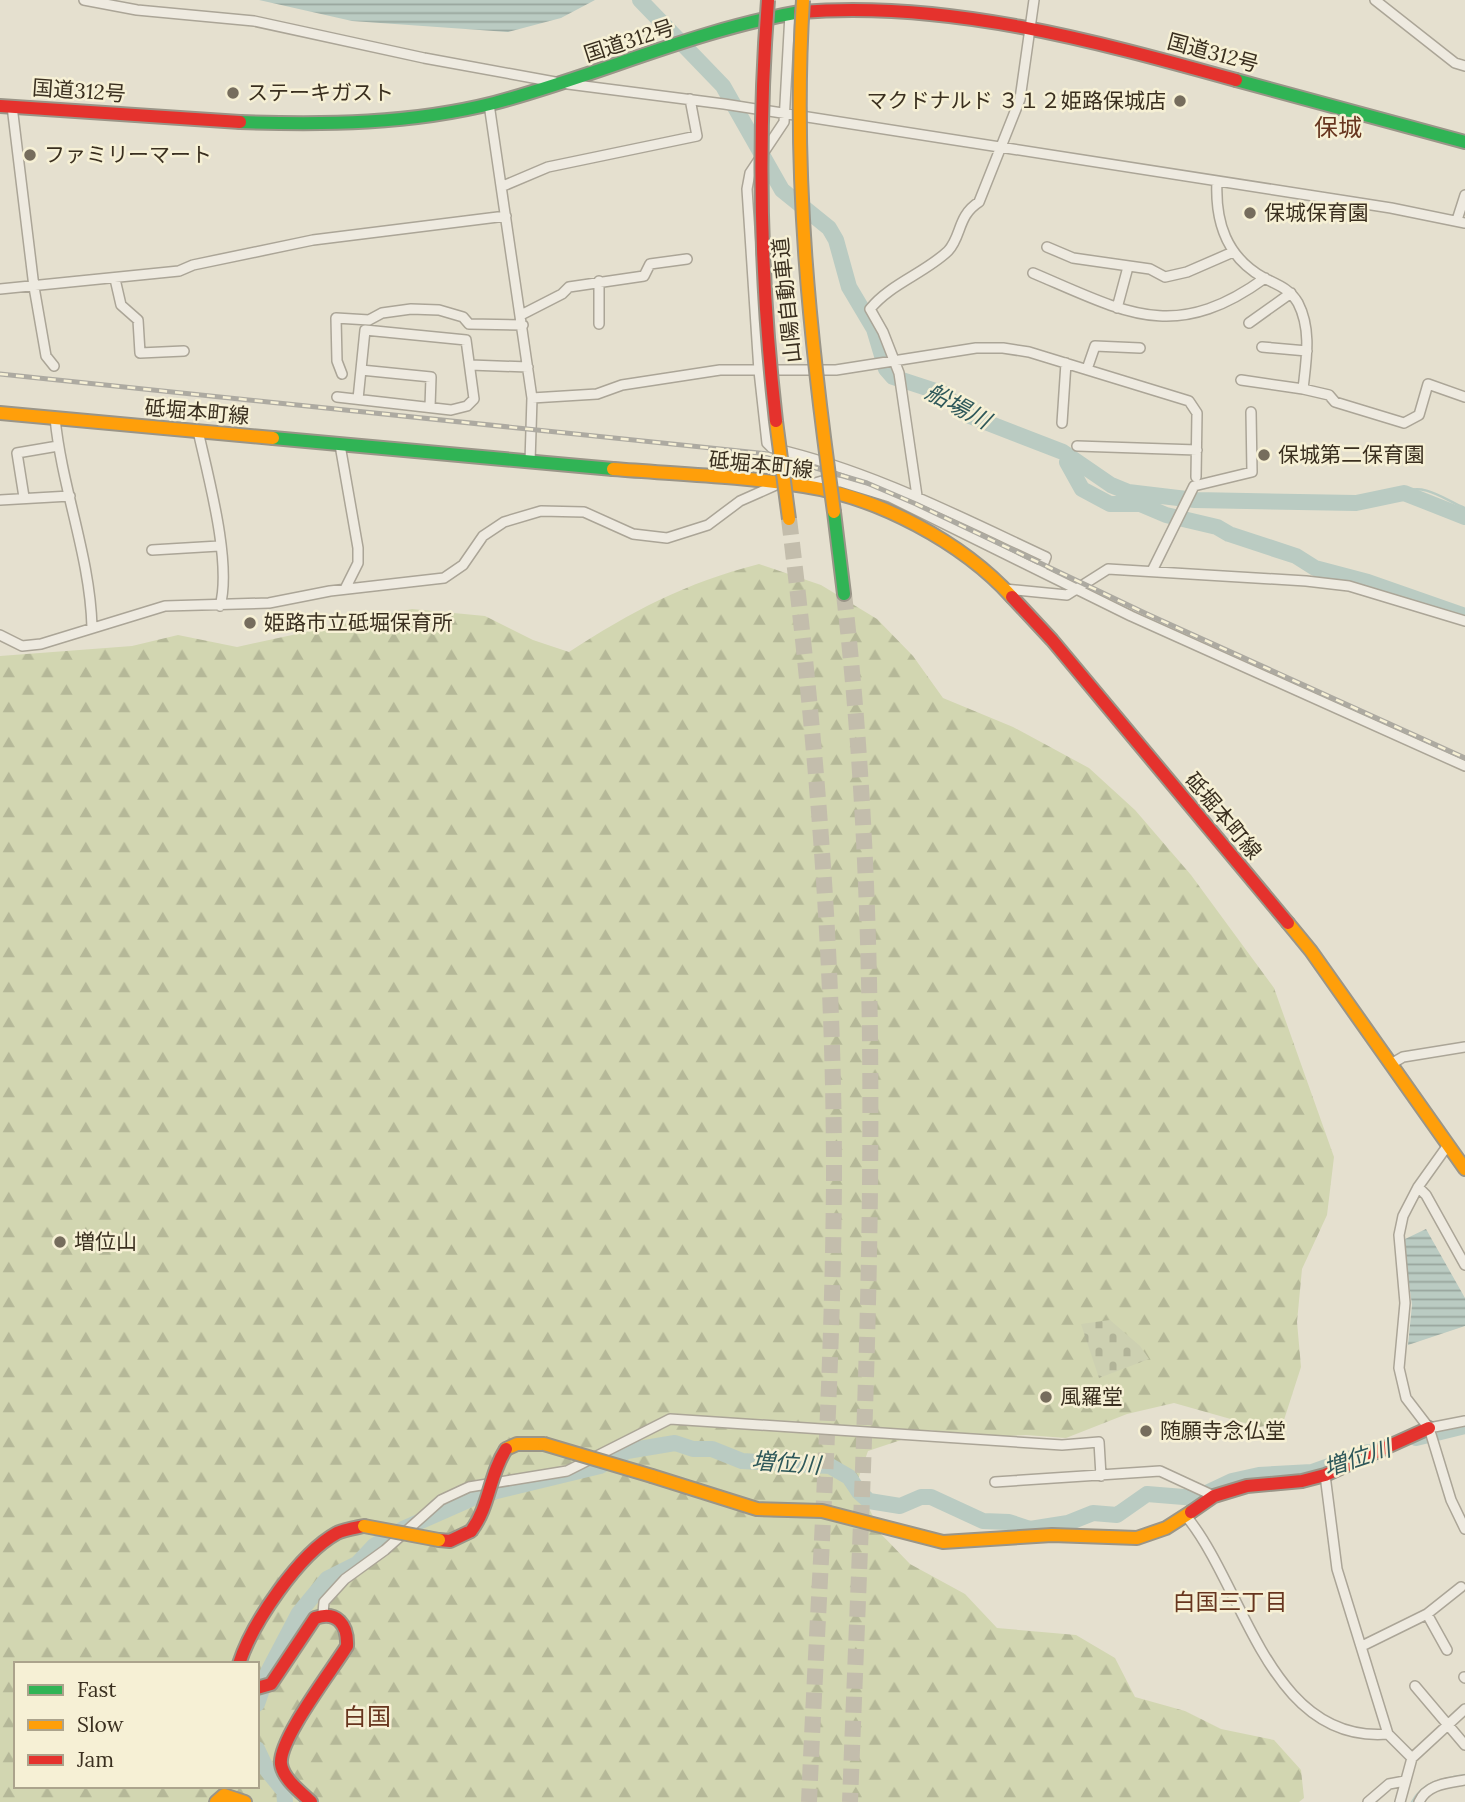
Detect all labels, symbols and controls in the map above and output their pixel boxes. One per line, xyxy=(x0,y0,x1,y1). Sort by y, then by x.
street label: 国道312号 xyxy=(580,13,678,68)
street label: 国道312号 xyxy=(1164,27,1262,78)
street label: 国道312号 xyxy=(31,74,127,107)
place label: ステーキガスト xyxy=(247,79,394,106)
marker: ステーキガスト xyxy=(225,85,241,101)
place label: マクドナルド ３１２姫路保城店 xyxy=(866,87,1166,114)
marker: マクドナルド ３１２姫路保城店 xyxy=(1172,93,1188,109)
district label: 保城 xyxy=(1314,112,1362,143)
place label: ファミリーマート xyxy=(44,141,212,168)
marker: ファミリーマート xyxy=(22,147,38,163)
place label: 保城保育園 xyxy=(1264,199,1369,226)
marker: 保城保育園 xyxy=(1242,205,1258,221)
street label: 山陽自動車道 xyxy=(766,236,807,364)
water label: 船場川 xyxy=(921,377,998,436)
street label: 砥堀本町線 xyxy=(144,393,251,430)
place label: 保城第二保育園 xyxy=(1278,441,1425,468)
street label: 砥堀本町線 xyxy=(707,446,815,483)
marker: 保城第二保育園 xyxy=(1256,447,1272,463)
place label: 姫路市立砥堀保育所 xyxy=(264,609,453,636)
marker: 姫路市立砥堀保育所 xyxy=(242,615,258,631)
street label: 砥堀本町線 xyxy=(1179,767,1267,865)
place label: 増位山 xyxy=(74,1228,137,1255)
marker: 増位山 xyxy=(52,1234,68,1250)
place label: 風羅堂 xyxy=(1060,1383,1123,1410)
marker: 風羅堂 xyxy=(1038,1389,1054,1405)
place label: 随願寺念仏堂 xyxy=(1160,1417,1286,1444)
marker: 随願寺念仏堂 xyxy=(1138,1423,1154,1439)
water label: 増位川 xyxy=(1320,1432,1397,1482)
water label: 増位川 xyxy=(751,1446,824,1480)
district label: 白国三丁目 xyxy=(1173,1587,1288,1616)
legend xyxy=(14,1662,259,1788)
text: Fast xyxy=(77,1676,117,1703)
district label: 白国 xyxy=(343,1701,391,1732)
text: Slow xyxy=(77,1711,124,1738)
text: Jam xyxy=(76,1746,114,1773)

